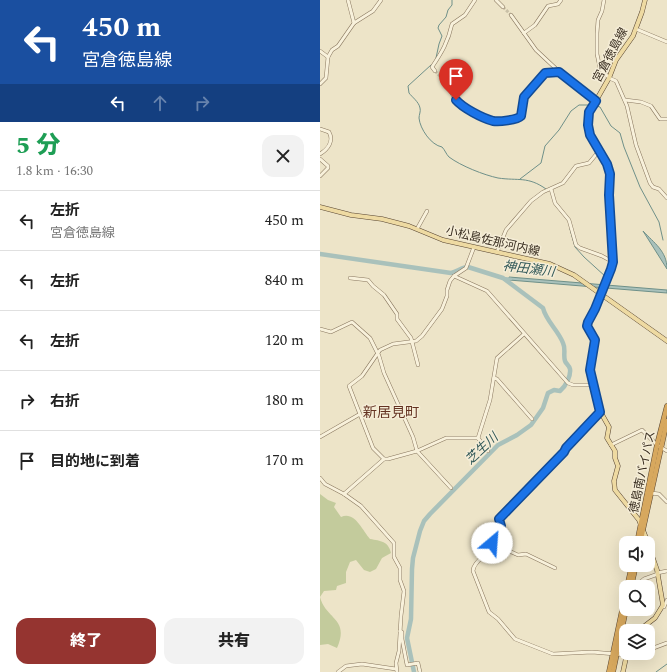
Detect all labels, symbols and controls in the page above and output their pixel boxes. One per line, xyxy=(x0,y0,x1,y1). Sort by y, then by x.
text: 450 m xyxy=(82,6,161,49)
icon: left xyxy=(16,16,68,68)
street label: 宮倉徳島線 xyxy=(588,24,633,86)
text: 宮倉徳島線 xyxy=(82,47,172,74)
pin xyxy=(439,59,473,100)
icon: arrive xyxy=(445,65,467,87)
icon: left xyxy=(107,92,129,114)
icon: ahead xyxy=(149,92,171,114)
icon: right xyxy=(191,92,213,114)
text: 5 分 xyxy=(16,128,60,164)
button: close xyxy=(262,135,304,177)
text: 1.8 km · 16:30 xyxy=(16,161,93,181)
text: 左折 xyxy=(50,199,80,222)
text: 450 m xyxy=(265,209,304,232)
icon: left xyxy=(16,210,38,232)
street label: 小松島佐那河内線 xyxy=(444,221,542,262)
text: 宮倉徳島線 xyxy=(50,223,115,243)
water label: 神田瀬川 xyxy=(502,256,558,282)
text: 840 m xyxy=(265,269,304,292)
icon: left xyxy=(16,270,38,292)
text: 左折 xyxy=(50,270,80,293)
text: 120 m xyxy=(265,329,304,352)
icon: left xyxy=(16,330,38,352)
text: 左折 xyxy=(50,330,80,353)
text: 180 m xyxy=(265,389,304,412)
icon: right xyxy=(16,390,38,412)
text: 右折 xyxy=(50,390,80,413)
district label: 新居見町 xyxy=(363,402,419,423)
water label: 芝生川 xyxy=(461,427,504,469)
street label: 徳島南バイパス xyxy=(624,429,660,515)
text: 170 m xyxy=(265,449,304,472)
icon: arrive xyxy=(16,450,38,472)
text: 目的地に到着 xyxy=(50,450,140,473)
position arrow xyxy=(471,522,513,564)
map controls xyxy=(619,536,655,660)
button: sound xyxy=(619,536,655,572)
button: search xyxy=(619,580,655,616)
button: 終了 xyxy=(16,618,156,664)
button: 共有 xyxy=(164,618,304,664)
button: layers xyxy=(619,624,655,660)

